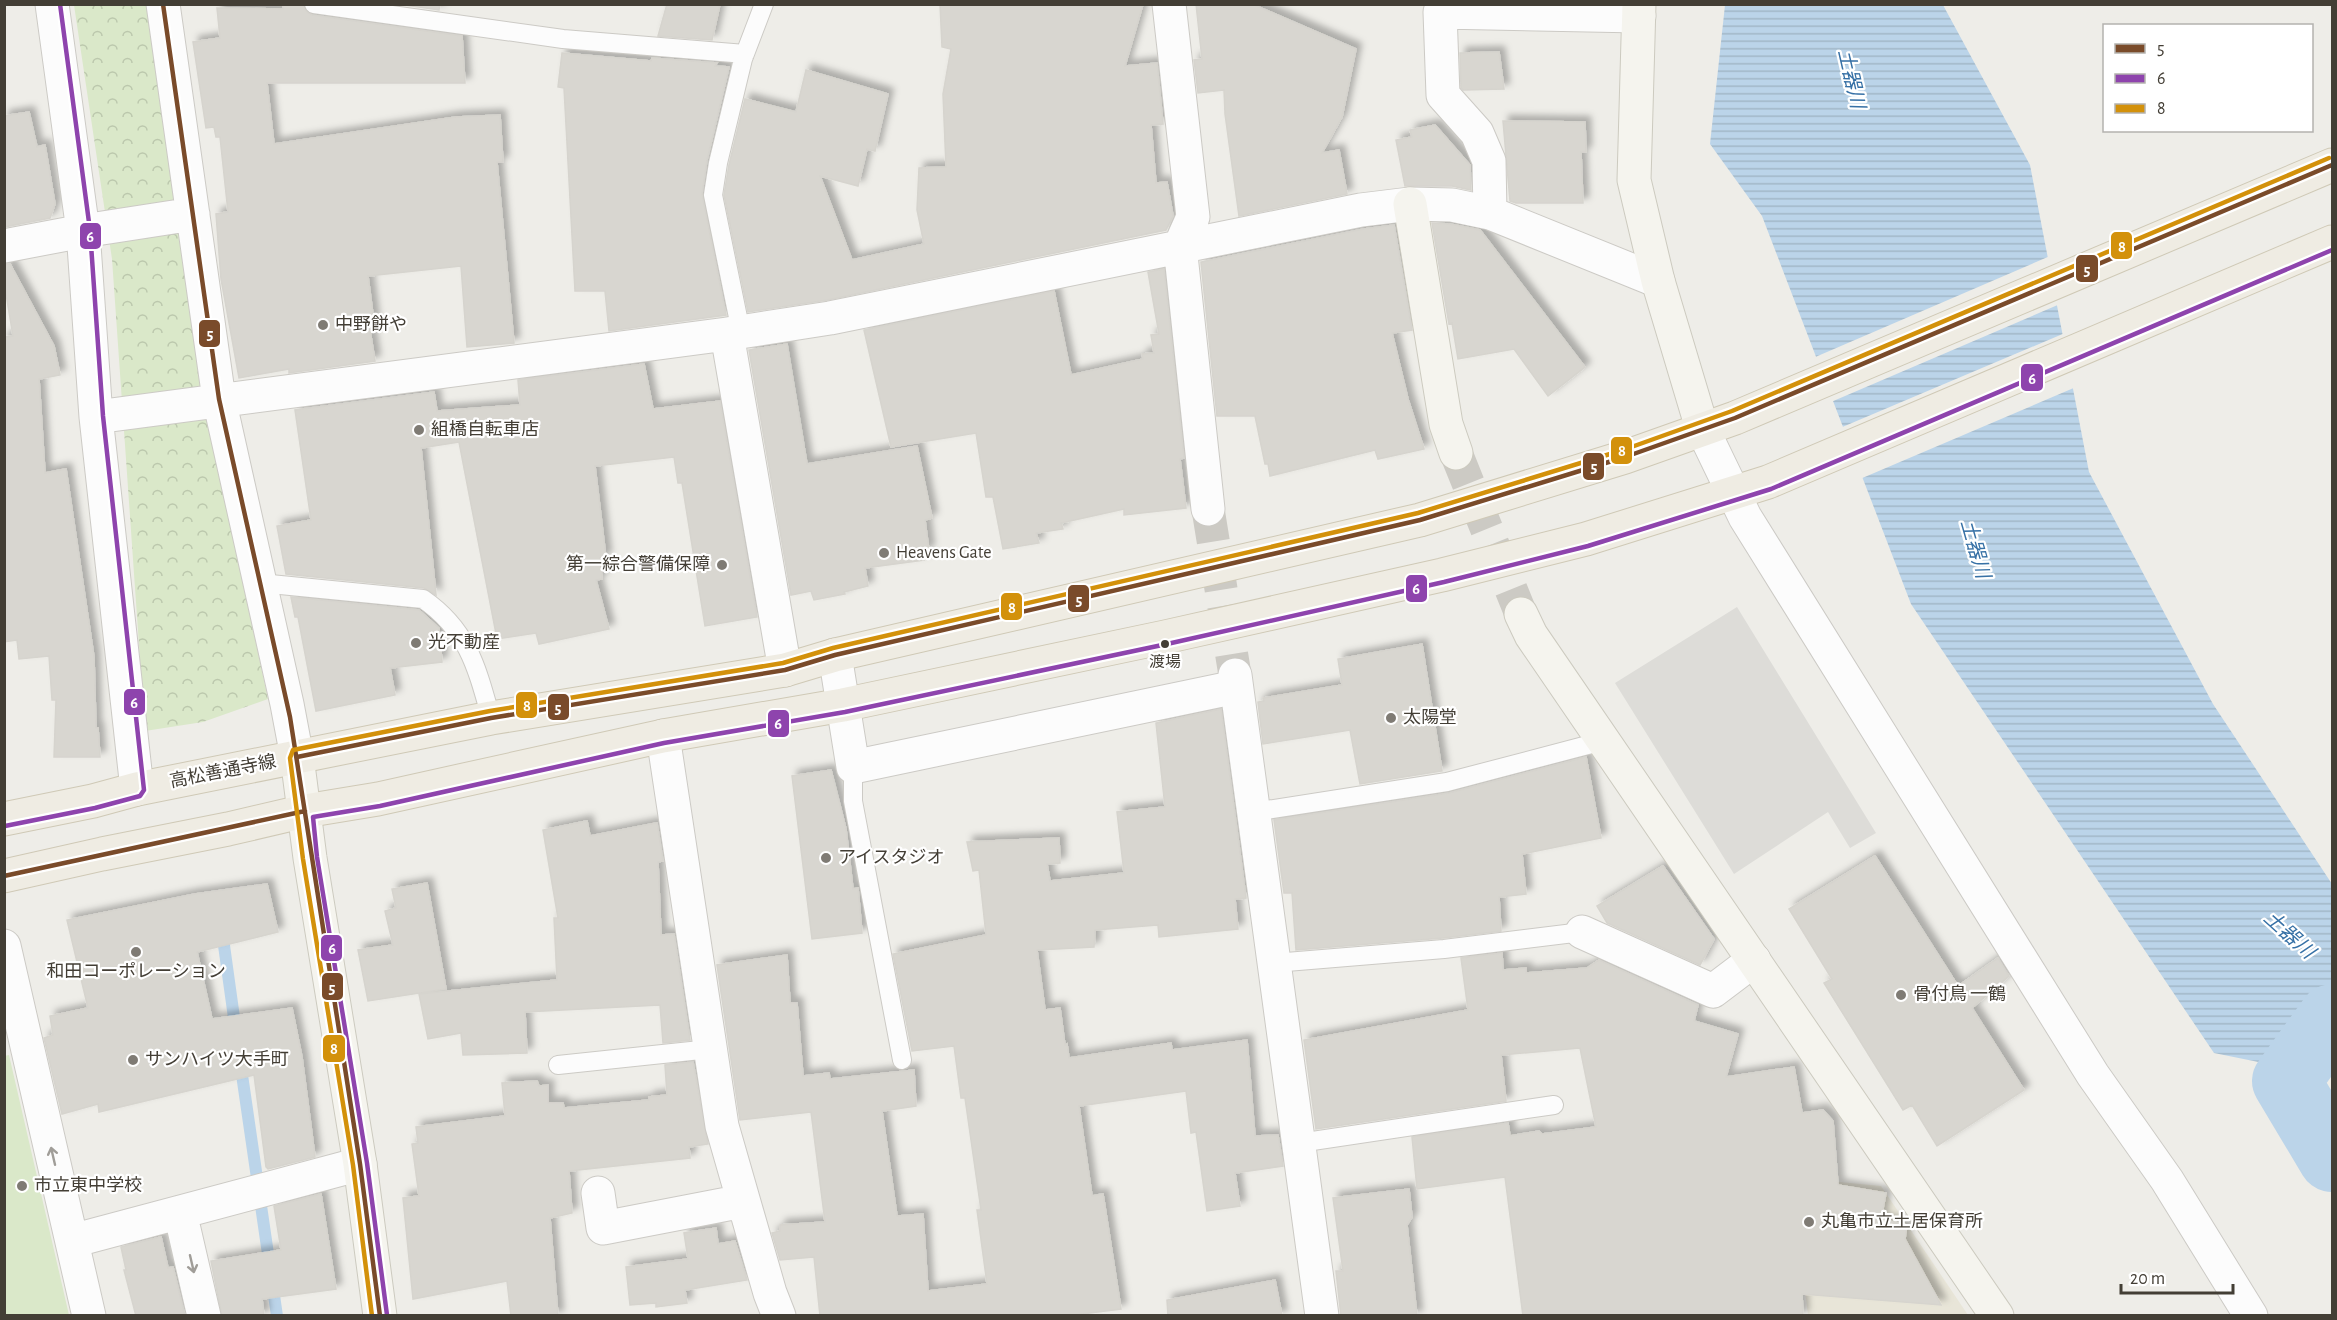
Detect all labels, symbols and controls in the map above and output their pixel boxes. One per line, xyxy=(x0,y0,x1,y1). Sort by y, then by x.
legend xyxy=(2103,24,2313,132)
text: 5 xyxy=(2157,40,2165,58)
water label: 土器川 xyxy=(1835,47,1869,112)
text: 6 xyxy=(2157,70,2165,88)
text: 8 xyxy=(2157,100,2166,118)
line badge: 6 xyxy=(79,222,102,250)
text: 6 xyxy=(86,229,94,245)
line badge: 8 xyxy=(2110,231,2133,260)
text: 8 xyxy=(2118,239,2126,255)
line badge: 5 xyxy=(2075,254,2099,283)
text: 5 xyxy=(2084,262,2091,278)
place label: 中野餅や xyxy=(335,314,407,334)
marker: 中野餅や xyxy=(316,318,330,332)
line badge: 5 xyxy=(198,319,221,348)
text: 5 xyxy=(207,326,214,342)
line badge: 6 xyxy=(2020,363,2044,392)
text: 6 xyxy=(2028,371,2036,387)
place label: 組橋自転車店 xyxy=(431,419,539,439)
marker: 組橋自転車店 xyxy=(412,423,426,437)
line badge: 8 xyxy=(1610,436,1633,465)
text: 8 xyxy=(1618,443,1626,459)
line badge: 5 xyxy=(1582,452,1605,481)
text: 5 xyxy=(1591,459,1598,475)
water label: 土器川 xyxy=(1957,517,1994,583)
place label: Heavens Gate xyxy=(896,544,992,562)
marker: Heavens Gate xyxy=(877,546,891,560)
place label: 第一綜合警備保障 xyxy=(566,554,710,574)
marker: 第一綜合警備保障 xyxy=(715,558,729,572)
line badge: 6 xyxy=(1405,574,1428,603)
text: 6 xyxy=(1412,581,1420,597)
line badge: 5 xyxy=(1067,584,1090,613)
line badge: 8 xyxy=(1000,592,1023,621)
text: 5 xyxy=(1076,592,1083,608)
text: 8 xyxy=(1008,600,1016,616)
place label: 光不動産 xyxy=(428,633,500,652)
marker: 光不動産 xyxy=(409,636,423,650)
marker: 渡場 xyxy=(1159,638,1171,650)
place label: 渡場 xyxy=(1149,654,1181,670)
line badge: 6 xyxy=(123,688,146,716)
line badge: 8 xyxy=(515,691,538,719)
line badge: 5 xyxy=(547,693,570,721)
text: 6 xyxy=(130,695,138,711)
text: 8 xyxy=(523,698,531,714)
text: 5 xyxy=(555,700,562,716)
place label: 太陽堂 xyxy=(1403,708,1457,727)
line badge: 6 xyxy=(767,709,790,738)
marker: 太陽堂 xyxy=(1384,711,1398,725)
text: 6 xyxy=(774,716,782,732)
street label: 高松善通寺線 xyxy=(168,751,278,791)
place label: アイスタジオ xyxy=(838,848,945,867)
marker: アイスタジオ xyxy=(819,851,833,865)
water label: 土器川 xyxy=(2260,907,2320,964)
line badge: 6 xyxy=(320,934,343,962)
text: 6 xyxy=(328,941,336,957)
marker: 和田コーポレーション xyxy=(129,945,143,959)
place label: 和田コーポレーション xyxy=(46,961,226,981)
line badge: 5 xyxy=(321,972,344,1001)
text: 5 xyxy=(329,980,336,996)
place label: 骨付鳥 一鶴 xyxy=(1913,984,2006,1004)
marker: 骨付鳥 一鶴 xyxy=(1894,988,1908,1002)
line badge: 8 xyxy=(322,1034,346,1063)
text: 8 xyxy=(330,1041,338,1057)
place label: サンハイツ大手町 xyxy=(145,1050,289,1069)
marker: サンハイツ大手町 xyxy=(126,1053,140,1067)
one-way arrow xyxy=(46,1147,58,1166)
place label: 市立東中学校 xyxy=(34,1175,142,1195)
marker: 市立東中学校 xyxy=(15,1179,29,1193)
place label: 丸亀市立土居保育所 xyxy=(1821,1211,1983,1231)
marker: 丸亀市立土居保育所 xyxy=(1802,1215,1816,1229)
one-way arrow xyxy=(187,1254,198,1273)
scale bar xyxy=(2121,1257,2234,1295)
text: 20 m xyxy=(2130,1270,2165,1288)

